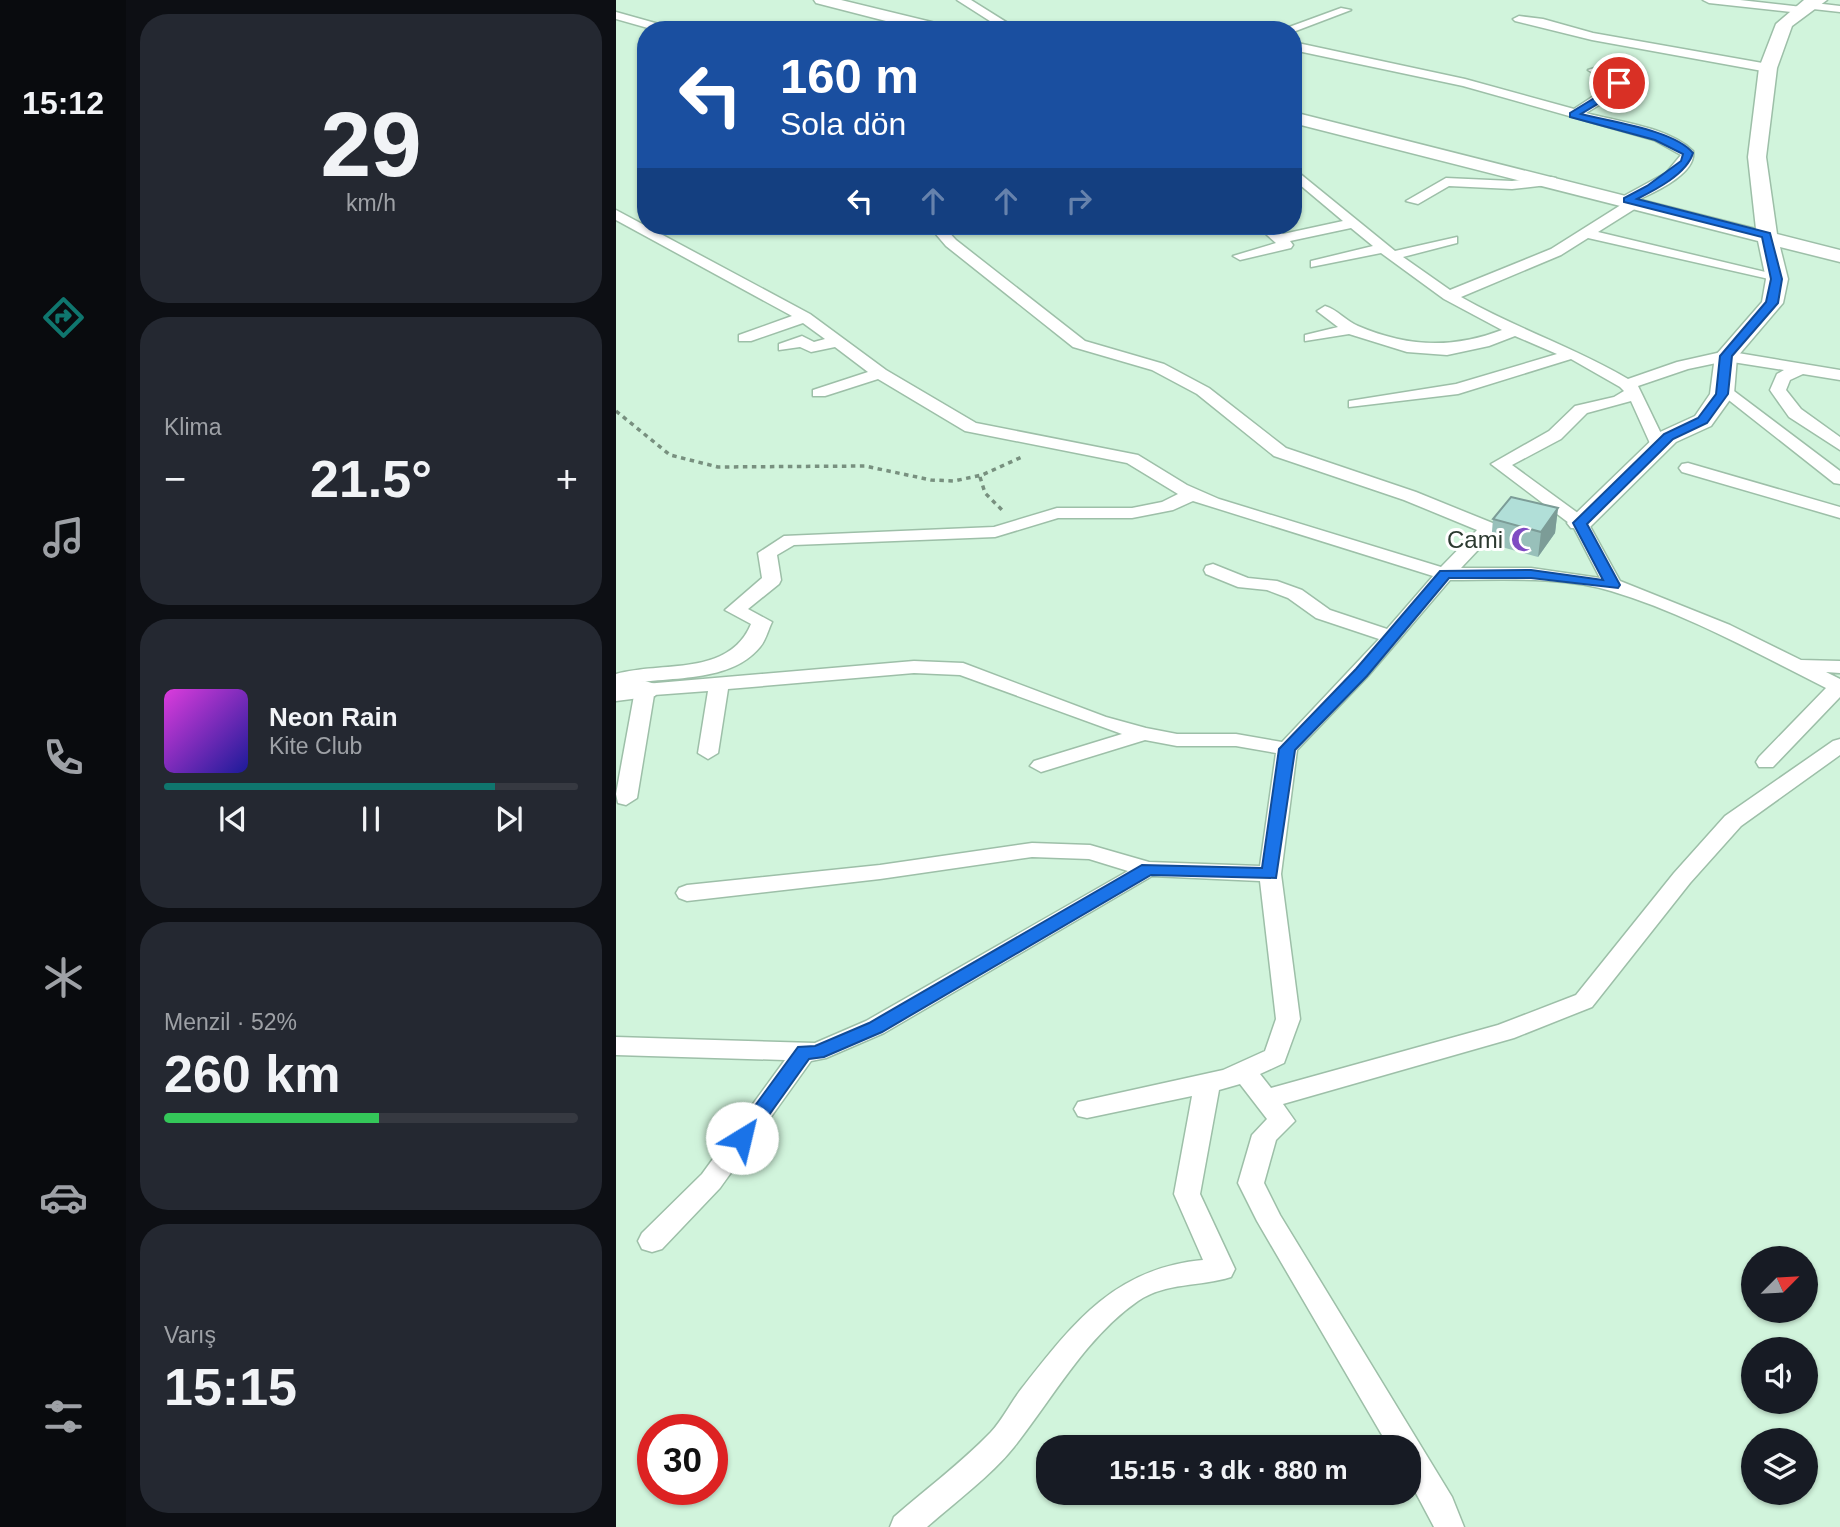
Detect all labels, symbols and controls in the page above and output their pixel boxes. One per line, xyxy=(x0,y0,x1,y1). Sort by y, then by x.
icon: left xyxy=(665,49,756,140)
text: 160 m xyxy=(780,49,919,103)
pin xyxy=(1589,53,1649,113)
icon: arrive xyxy=(1600,64,1638,102)
text: 15:12 xyxy=(22,85,104,121)
text: 29 xyxy=(320,94,422,195)
text: Sola dön xyxy=(780,106,906,142)
icon: left xyxy=(841,182,879,220)
icon: ahead xyxy=(914,182,952,220)
icon: ahead xyxy=(987,182,1025,220)
icon: right xyxy=(1060,182,1098,220)
text: km/h xyxy=(346,190,396,216)
icon: directions xyxy=(39,293,88,342)
text: Klima xyxy=(164,414,222,440)
text: 21.5° xyxy=(310,450,432,508)
text: − xyxy=(164,458,186,500)
text: + xyxy=(556,458,578,500)
icon: music xyxy=(39,513,88,562)
mosque icon: Cami xyxy=(1509,525,1537,553)
place label: Cami xyxy=(1447,526,1503,553)
text: Neon Rain xyxy=(269,702,398,732)
icon: phone xyxy=(39,733,88,782)
text: Kite Club xyxy=(269,733,362,759)
icon: previous xyxy=(214,800,252,838)
icon: pause xyxy=(352,800,390,838)
icon: next xyxy=(490,800,528,838)
icon: climate xyxy=(39,953,88,1002)
text: Menzil · 52% xyxy=(164,1009,297,1035)
text: 260 km xyxy=(164,1045,340,1103)
position arrow xyxy=(705,1101,779,1175)
icon: car xyxy=(39,1173,88,1222)
north arrow xyxy=(1741,1246,1818,1323)
map controls xyxy=(1741,1246,1818,1505)
text: Varış xyxy=(164,1322,216,1348)
button: sound xyxy=(1741,1337,1818,1414)
text: 15:15 xyxy=(164,1358,297,1416)
icon: filters xyxy=(39,1392,88,1441)
speed limit sign: 30 xyxy=(637,1414,728,1505)
button: layers xyxy=(1741,1428,1818,1505)
text: 15:15 · 3 dk · 880 m xyxy=(1109,1455,1348,1485)

